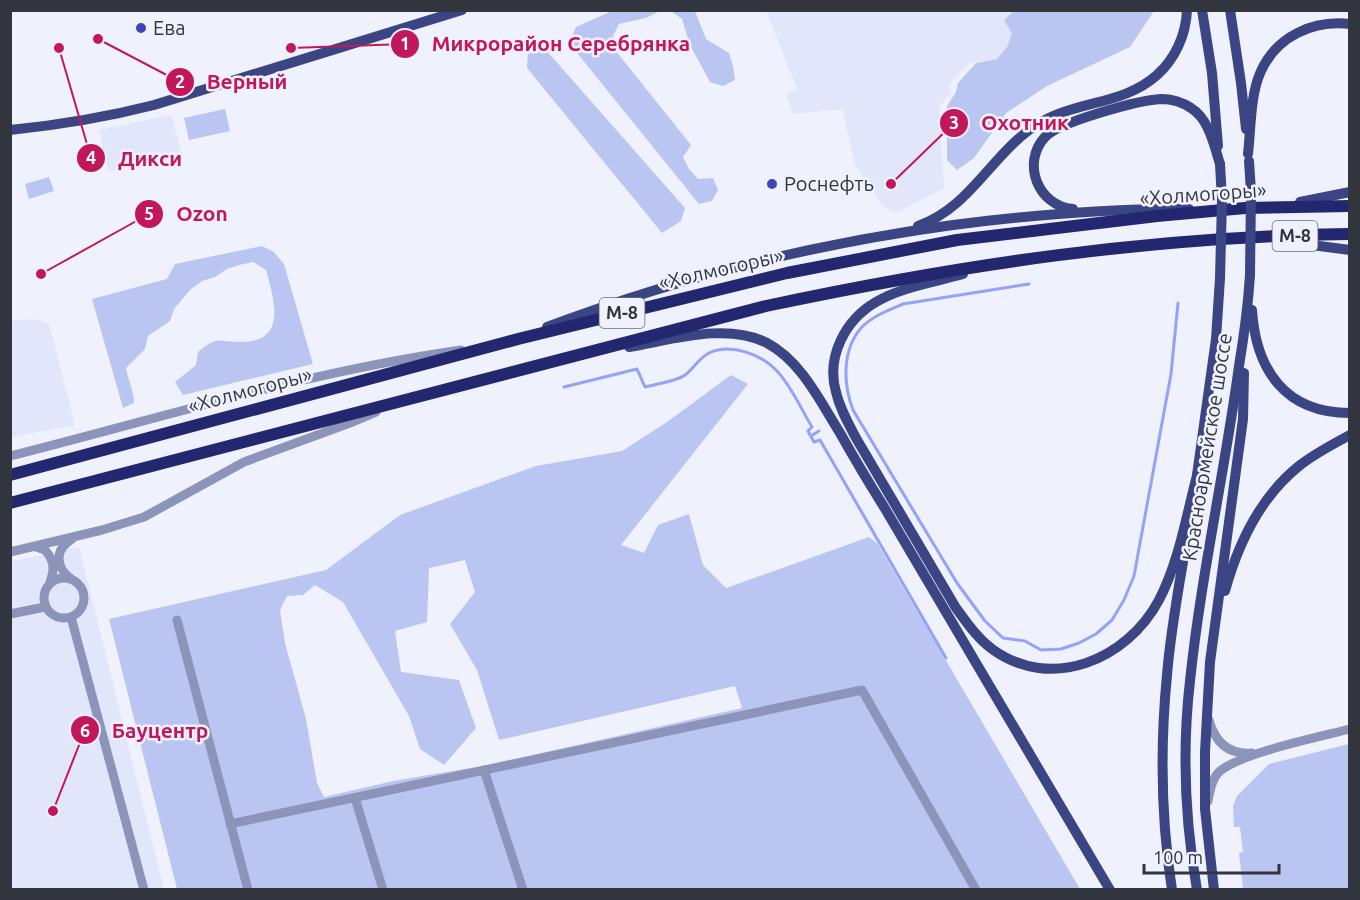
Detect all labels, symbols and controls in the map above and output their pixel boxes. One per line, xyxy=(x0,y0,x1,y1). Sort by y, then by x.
place label: Ева xyxy=(153,16,186,39)
marker: Ева xyxy=(134,21,148,35)
callout: Микрорайон Серебрянка xyxy=(390,25,702,64)
text: Микрорайон Серебрянка xyxy=(432,31,690,55)
text: 1 xyxy=(400,33,410,53)
callout: Верный xyxy=(165,63,299,102)
text: Верный xyxy=(207,69,287,93)
text: 2 xyxy=(175,71,185,91)
callout: Охотник xyxy=(939,103,1081,142)
text: Охотник xyxy=(981,110,1069,134)
text: 3 xyxy=(949,112,959,132)
callout: Дикси xyxy=(76,139,194,178)
text: Дикси xyxy=(118,146,182,170)
text: 4 xyxy=(86,147,96,167)
place label: Роснефть xyxy=(784,172,874,195)
marker: Роснефть xyxy=(765,177,779,191)
street label: «Холмогоры» xyxy=(1139,178,1267,209)
callout: Ozon xyxy=(134,194,240,233)
text: Ozon xyxy=(176,201,228,225)
text: 5 xyxy=(144,203,154,223)
road number: М-8 xyxy=(1272,221,1318,251)
street label: «Холмогоры» xyxy=(656,243,785,294)
road number: М-8 xyxy=(600,298,644,328)
street label: Красноармейское шоссе xyxy=(1177,331,1236,562)
street label: «Холмогоры» xyxy=(186,362,314,417)
callout: Бауцентр xyxy=(70,711,221,750)
text: Бауцентр xyxy=(112,718,208,742)
text: 6 xyxy=(80,720,90,740)
scale bar xyxy=(1144,837,1279,875)
text: 100 m xyxy=(1153,847,1203,867)

